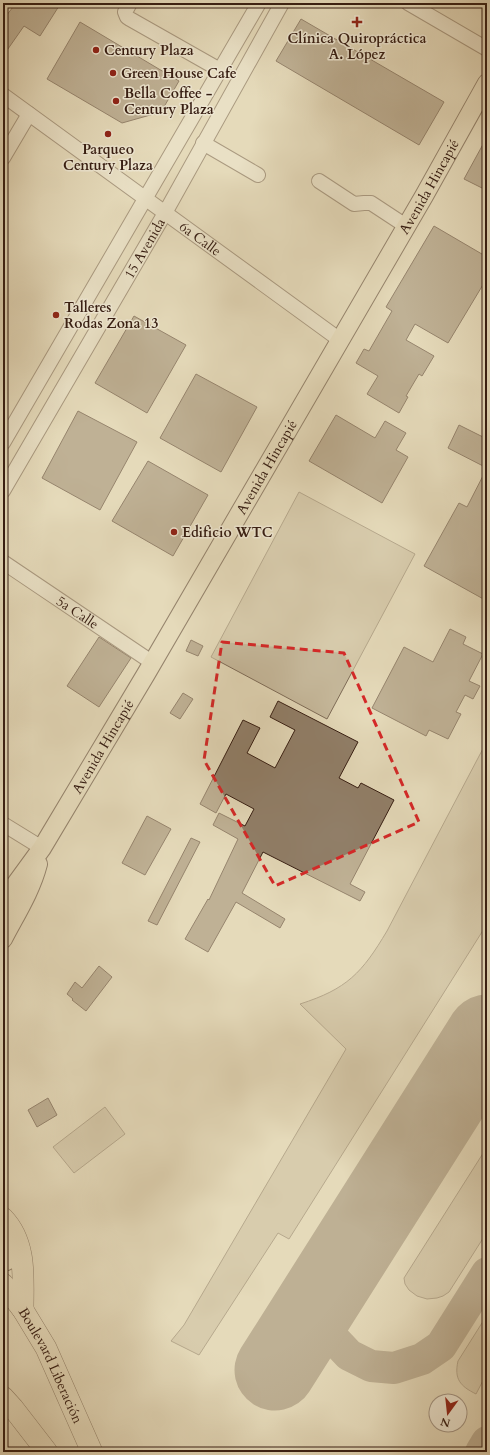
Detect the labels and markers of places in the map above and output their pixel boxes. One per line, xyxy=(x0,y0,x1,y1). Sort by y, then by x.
marker: Clínica Quiropráctica A. López xyxy=(351,16,363,28)
place label: Clínica Quiropráctica A. López xyxy=(287,29,427,64)
place label: Century Plaza xyxy=(104,41,194,60)
marker: Century Plaza xyxy=(91,45,101,55)
place label: Green House Cafe xyxy=(121,64,237,83)
marker: Green House Cafe xyxy=(108,68,118,78)
place label: Bella Coffee - Century Plaza xyxy=(124,84,214,119)
marker: Bella Coffee - Century Plaza xyxy=(111,96,121,106)
marker: Parqueo Century Plaza xyxy=(103,129,113,139)
place label: Parqueo Century Plaza xyxy=(63,140,153,175)
place label: Talleres Rodas Zona 13 xyxy=(64,298,158,333)
marker: Talleres Rodas Zona 13 xyxy=(51,310,61,320)
place label: Edificio WTC xyxy=(182,523,273,542)
marker: Edificio WTC xyxy=(169,527,179,537)

